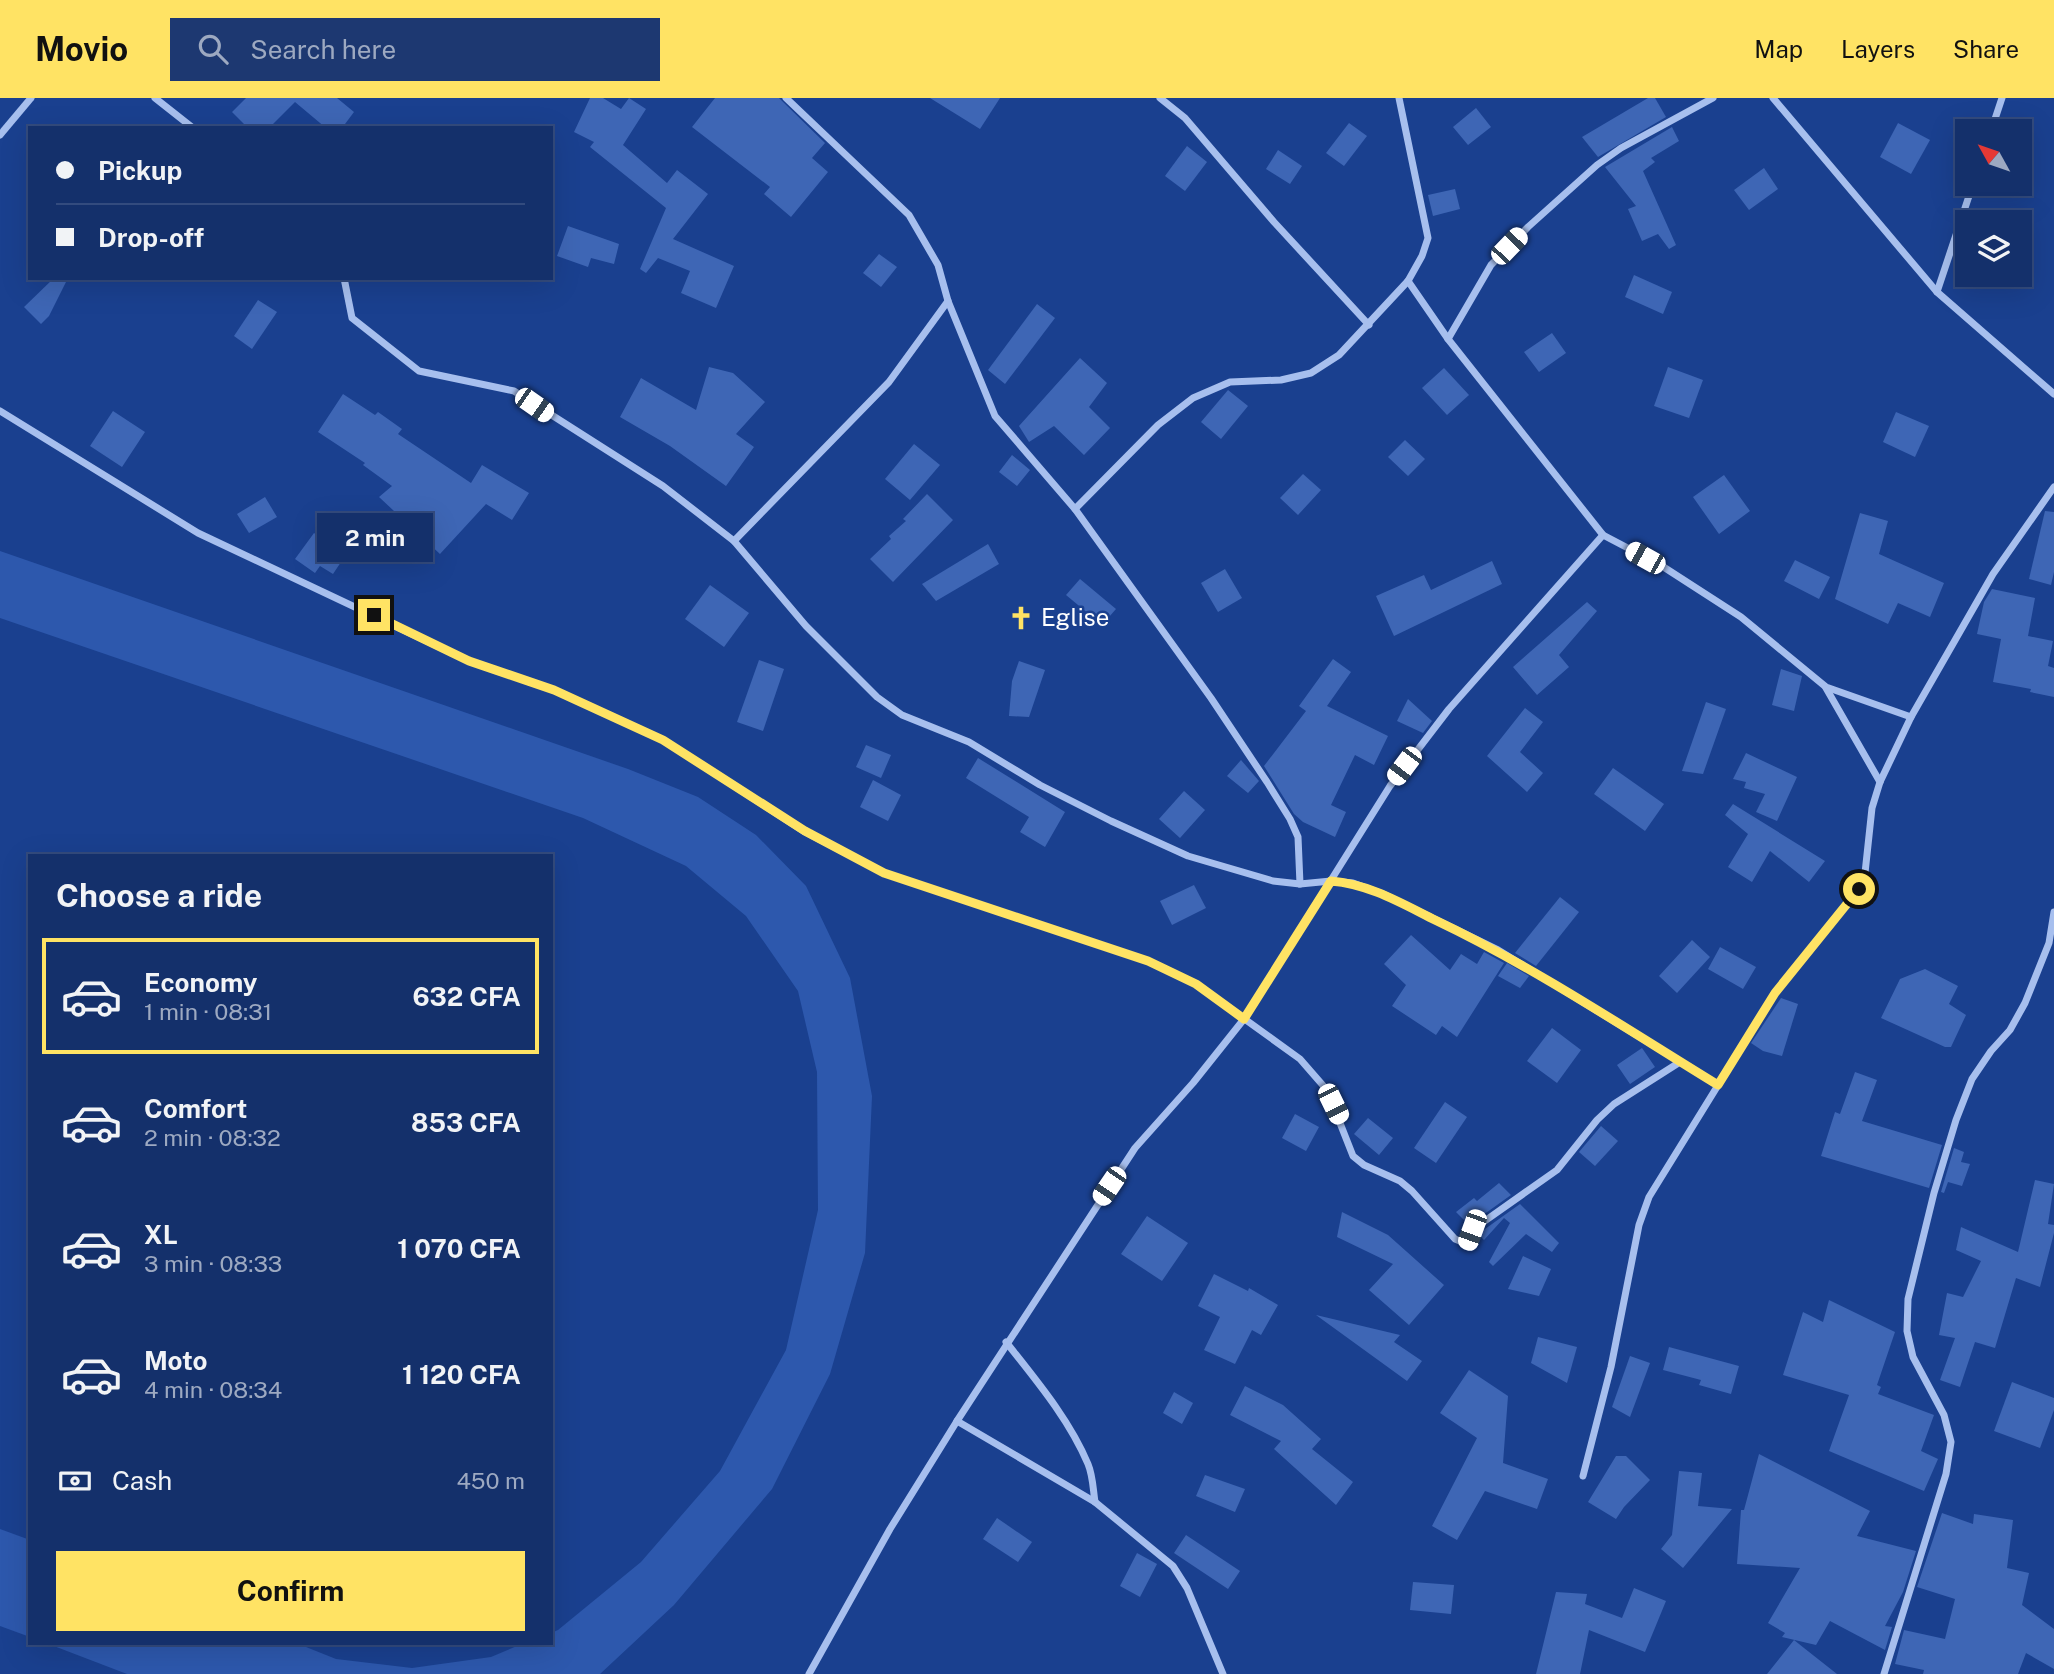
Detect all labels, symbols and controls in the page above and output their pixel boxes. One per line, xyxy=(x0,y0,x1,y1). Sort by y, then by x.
search box xyxy=(170,18,660,81)
text: Movio xyxy=(35,30,128,68)
icon: search xyxy=(194,30,232,68)
text: Search here xyxy=(250,34,396,65)
text: Map xyxy=(1754,35,1803,63)
text: Layers xyxy=(1841,35,1915,63)
text: Share xyxy=(1953,35,2019,63)
north arrow xyxy=(1955,119,2032,196)
map controls xyxy=(1955,119,2032,287)
text: Pickup xyxy=(98,155,182,186)
button: layers xyxy=(1955,210,2032,287)
text: Drop-off xyxy=(98,222,204,253)
car xyxy=(1487,224,1532,268)
car xyxy=(511,384,558,426)
callout: 2 min xyxy=(316,514,432,562)
text: 2 min xyxy=(345,524,405,551)
car xyxy=(1622,539,1669,577)
route end xyxy=(358,599,390,631)
place label: Eglise xyxy=(1041,603,1109,631)
church icon: Eglise xyxy=(1007,604,1035,632)
car xyxy=(1383,743,1426,789)
route start xyxy=(1843,873,1875,905)
text: Choose a ride xyxy=(56,877,262,914)
icon: car xyxy=(60,965,123,1028)
text: Economy xyxy=(144,967,257,998)
text: 632 CFA xyxy=(412,981,521,1012)
text: 1 min · 08:31 xyxy=(144,998,272,1025)
car xyxy=(1315,1081,1352,1127)
icon: car xyxy=(60,1091,123,1154)
text: Comfort xyxy=(144,1093,247,1124)
text: 853 CFA xyxy=(411,1107,521,1138)
text: 2 min · 08:32 xyxy=(144,1124,281,1151)
car xyxy=(1089,1163,1130,1209)
car xyxy=(1455,1207,1490,1253)
icon: car xyxy=(60,1217,123,1280)
text: XL xyxy=(144,1219,178,1250)
text: 1 070 CFA xyxy=(397,1233,521,1264)
text: 3 min · 08:33 xyxy=(144,1250,282,1277)
icon: car xyxy=(60,1343,123,1406)
text: Moto xyxy=(144,1345,207,1376)
text: 1 120 CFA xyxy=(402,1359,521,1390)
text: 4 min · 08:34 xyxy=(144,1376,282,1403)
icon: cash xyxy=(56,1462,94,1500)
text: Cash xyxy=(112,1465,172,1496)
text: 450 m xyxy=(456,1467,525,1494)
button: Confirm xyxy=(56,1551,525,1631)

